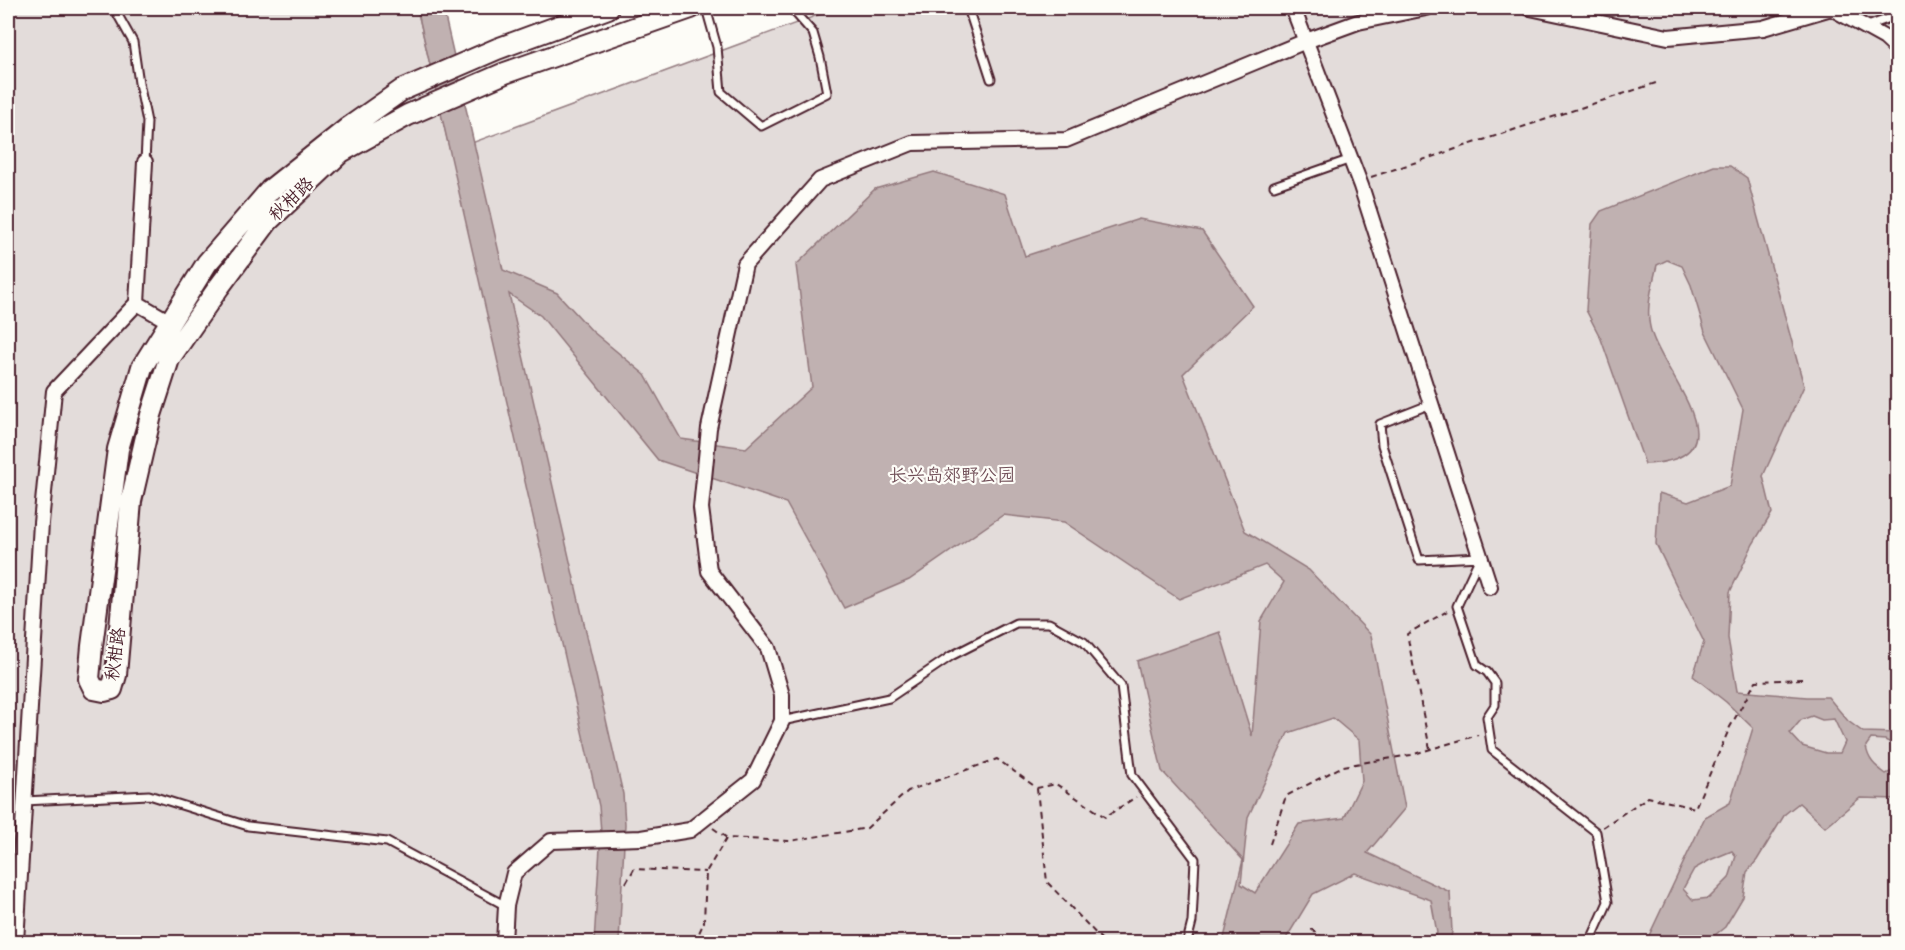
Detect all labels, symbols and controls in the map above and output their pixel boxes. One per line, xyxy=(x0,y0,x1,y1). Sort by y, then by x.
street label: 秋柑路 xyxy=(265,173,321,229)
park label: 长兴岛郊野公园 xyxy=(889,465,1015,490)
street label: 秋柑路 xyxy=(101,626,134,683)

